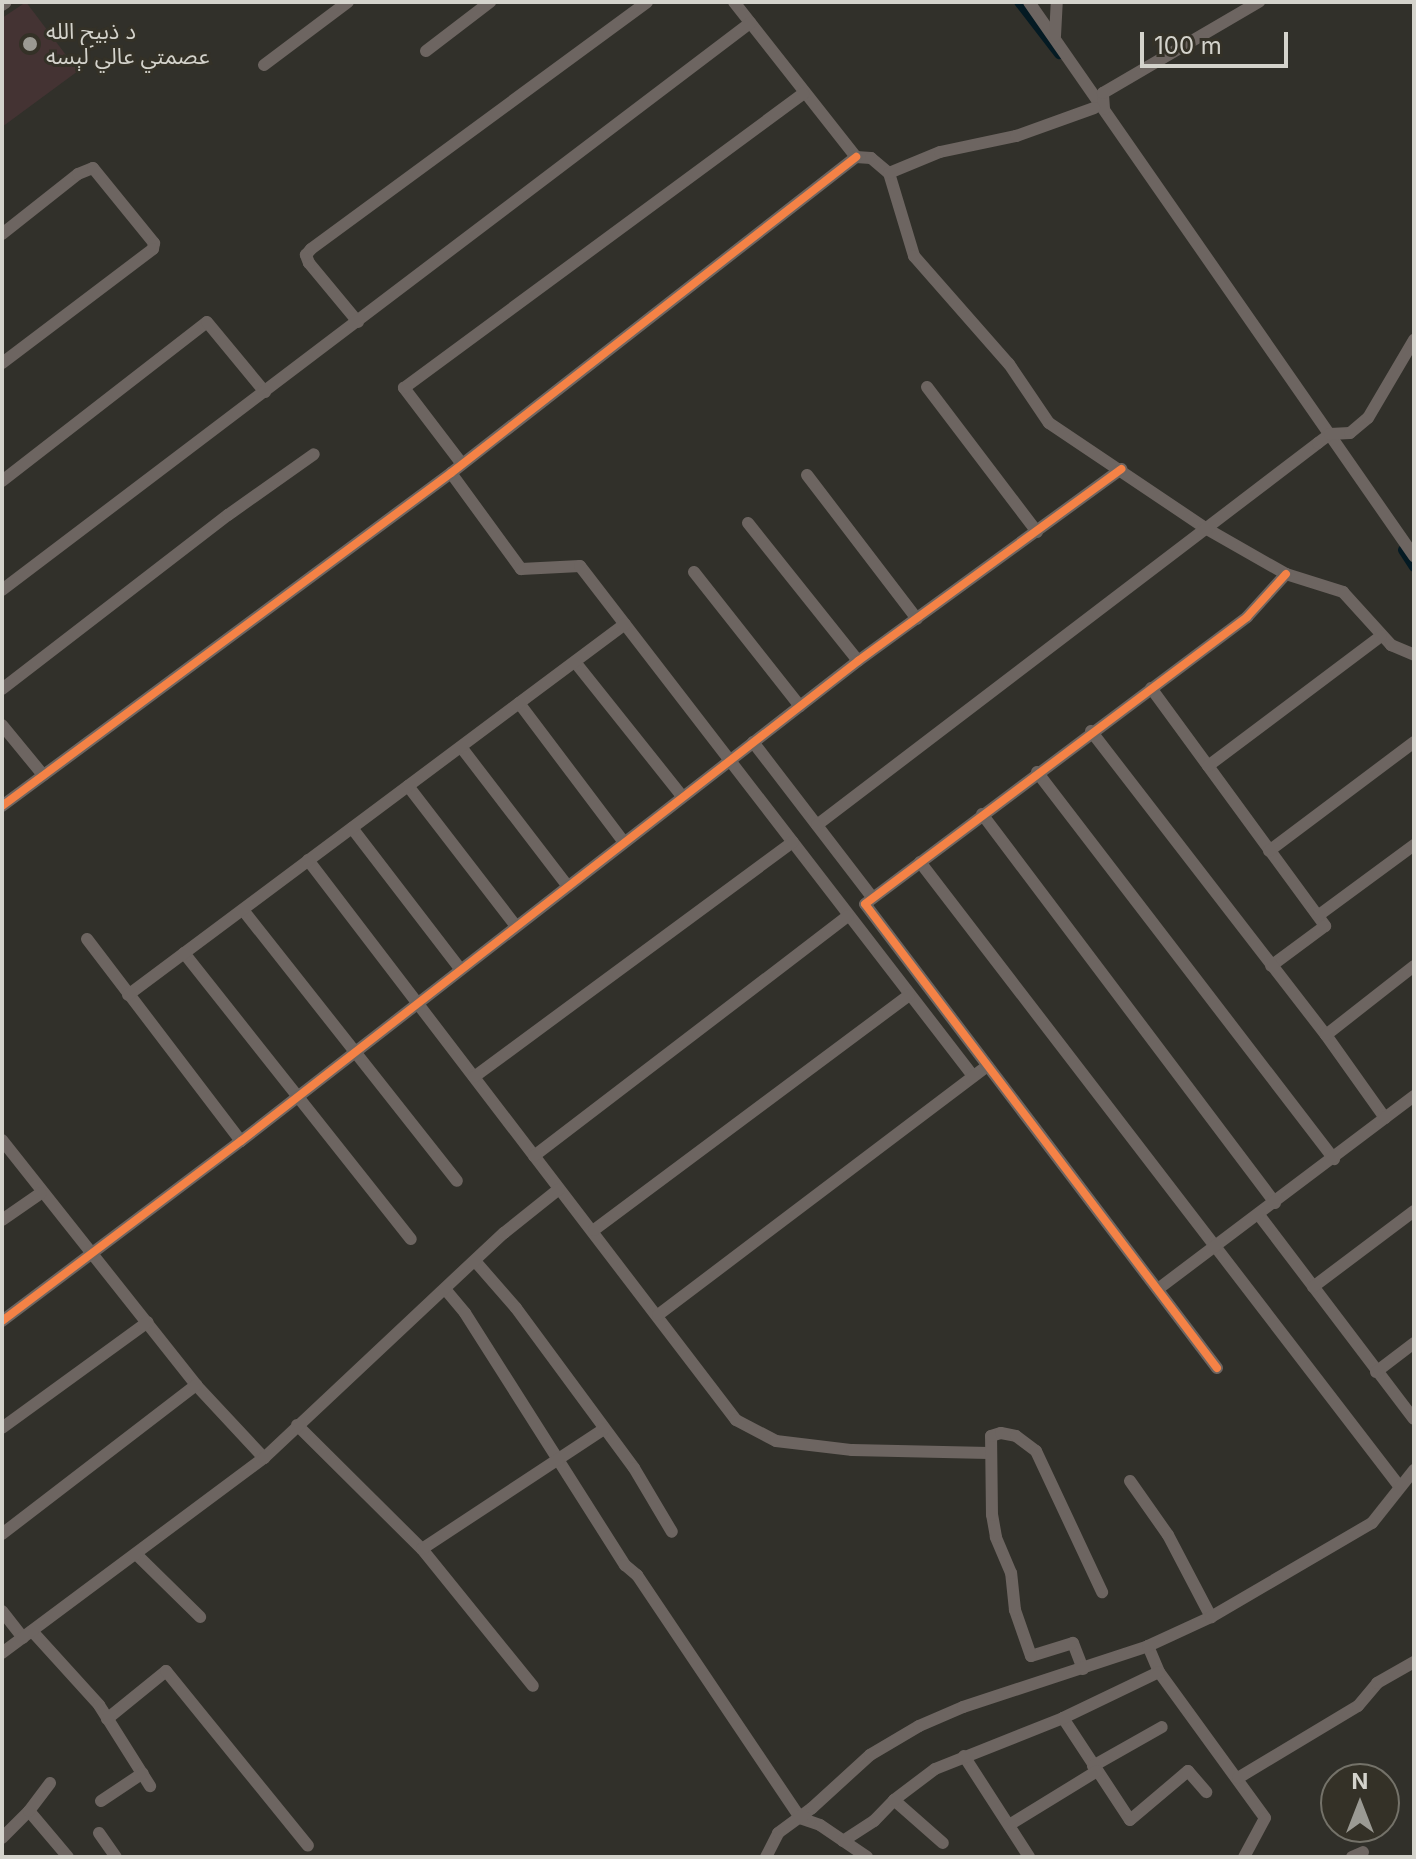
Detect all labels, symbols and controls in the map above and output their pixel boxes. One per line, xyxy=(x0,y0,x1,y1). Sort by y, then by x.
scale bar xyxy=(1144,16,1292,66)
place label: د ذبیح الله عصمتي عالي لېسه xyxy=(46,18,209,70)
text: 100 m xyxy=(1154,31,1222,60)
marker: د ذبیح الله عصمتي عالي لېسه xyxy=(21,35,39,53)
north arrow xyxy=(1320,1763,1400,1843)
text: N xyxy=(1352,1768,1368,1794)

